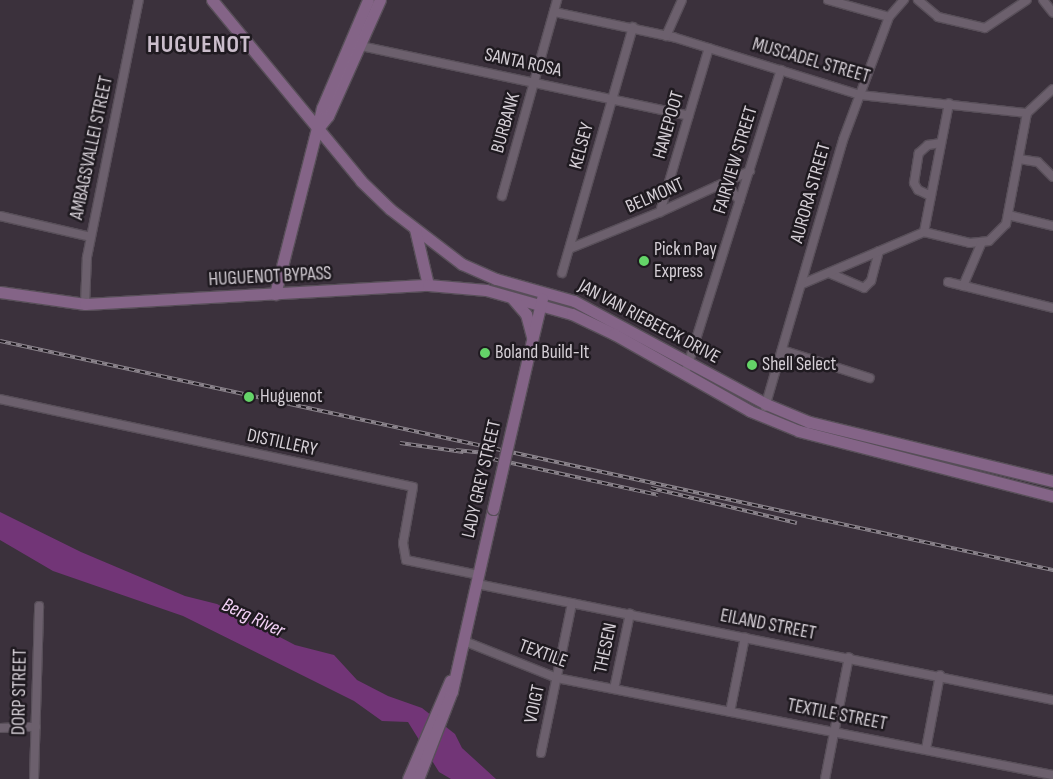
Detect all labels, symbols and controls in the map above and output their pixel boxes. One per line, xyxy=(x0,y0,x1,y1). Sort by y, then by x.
district label: HUGUENOT xyxy=(146,31,252,59)
street label: MUSCADEL STREET xyxy=(750,33,872,89)
street label: SANTA ROSA xyxy=(482,44,564,82)
street label: AMBAGSVALLEI STREET xyxy=(66,74,118,222)
street label: HANEPOOT xyxy=(648,88,690,162)
street label: BURBANK xyxy=(487,90,525,156)
street label: FAIRVIEW STREET xyxy=(709,104,763,216)
street label: KELSEY xyxy=(565,120,599,172)
street label: AURORA STREET xyxy=(786,140,836,246)
street label: BELMONT xyxy=(622,173,688,219)
place label: Pick n Pay Express xyxy=(654,239,717,283)
marker: Pick n Pay Express xyxy=(638,255,650,267)
street label: HUGUENOT BYPASS xyxy=(208,262,332,292)
street label: JAN VAN RIEBEECK DRIVE xyxy=(574,275,724,369)
place label: Boland Build-It xyxy=(495,342,589,364)
marker: Boland Build-It xyxy=(479,347,491,359)
place label: Shell Select xyxy=(762,354,836,376)
marker: Shell Select xyxy=(746,359,758,371)
place label: Huguenot xyxy=(260,386,323,408)
marker: Huguenot xyxy=(242,390,256,404)
street label: LADY GREY STREET xyxy=(457,418,507,540)
street label: DISTILLERY xyxy=(245,424,319,462)
water label: Berg River xyxy=(218,593,288,643)
street label: EILAND STREET xyxy=(718,605,818,645)
street label: THESEN xyxy=(590,621,622,675)
street label: TEXTILE xyxy=(516,635,570,673)
street label: DORP STREET xyxy=(8,649,32,735)
street label: VOIGT xyxy=(520,683,550,725)
street label: TEXTILE STREET xyxy=(785,694,889,736)

